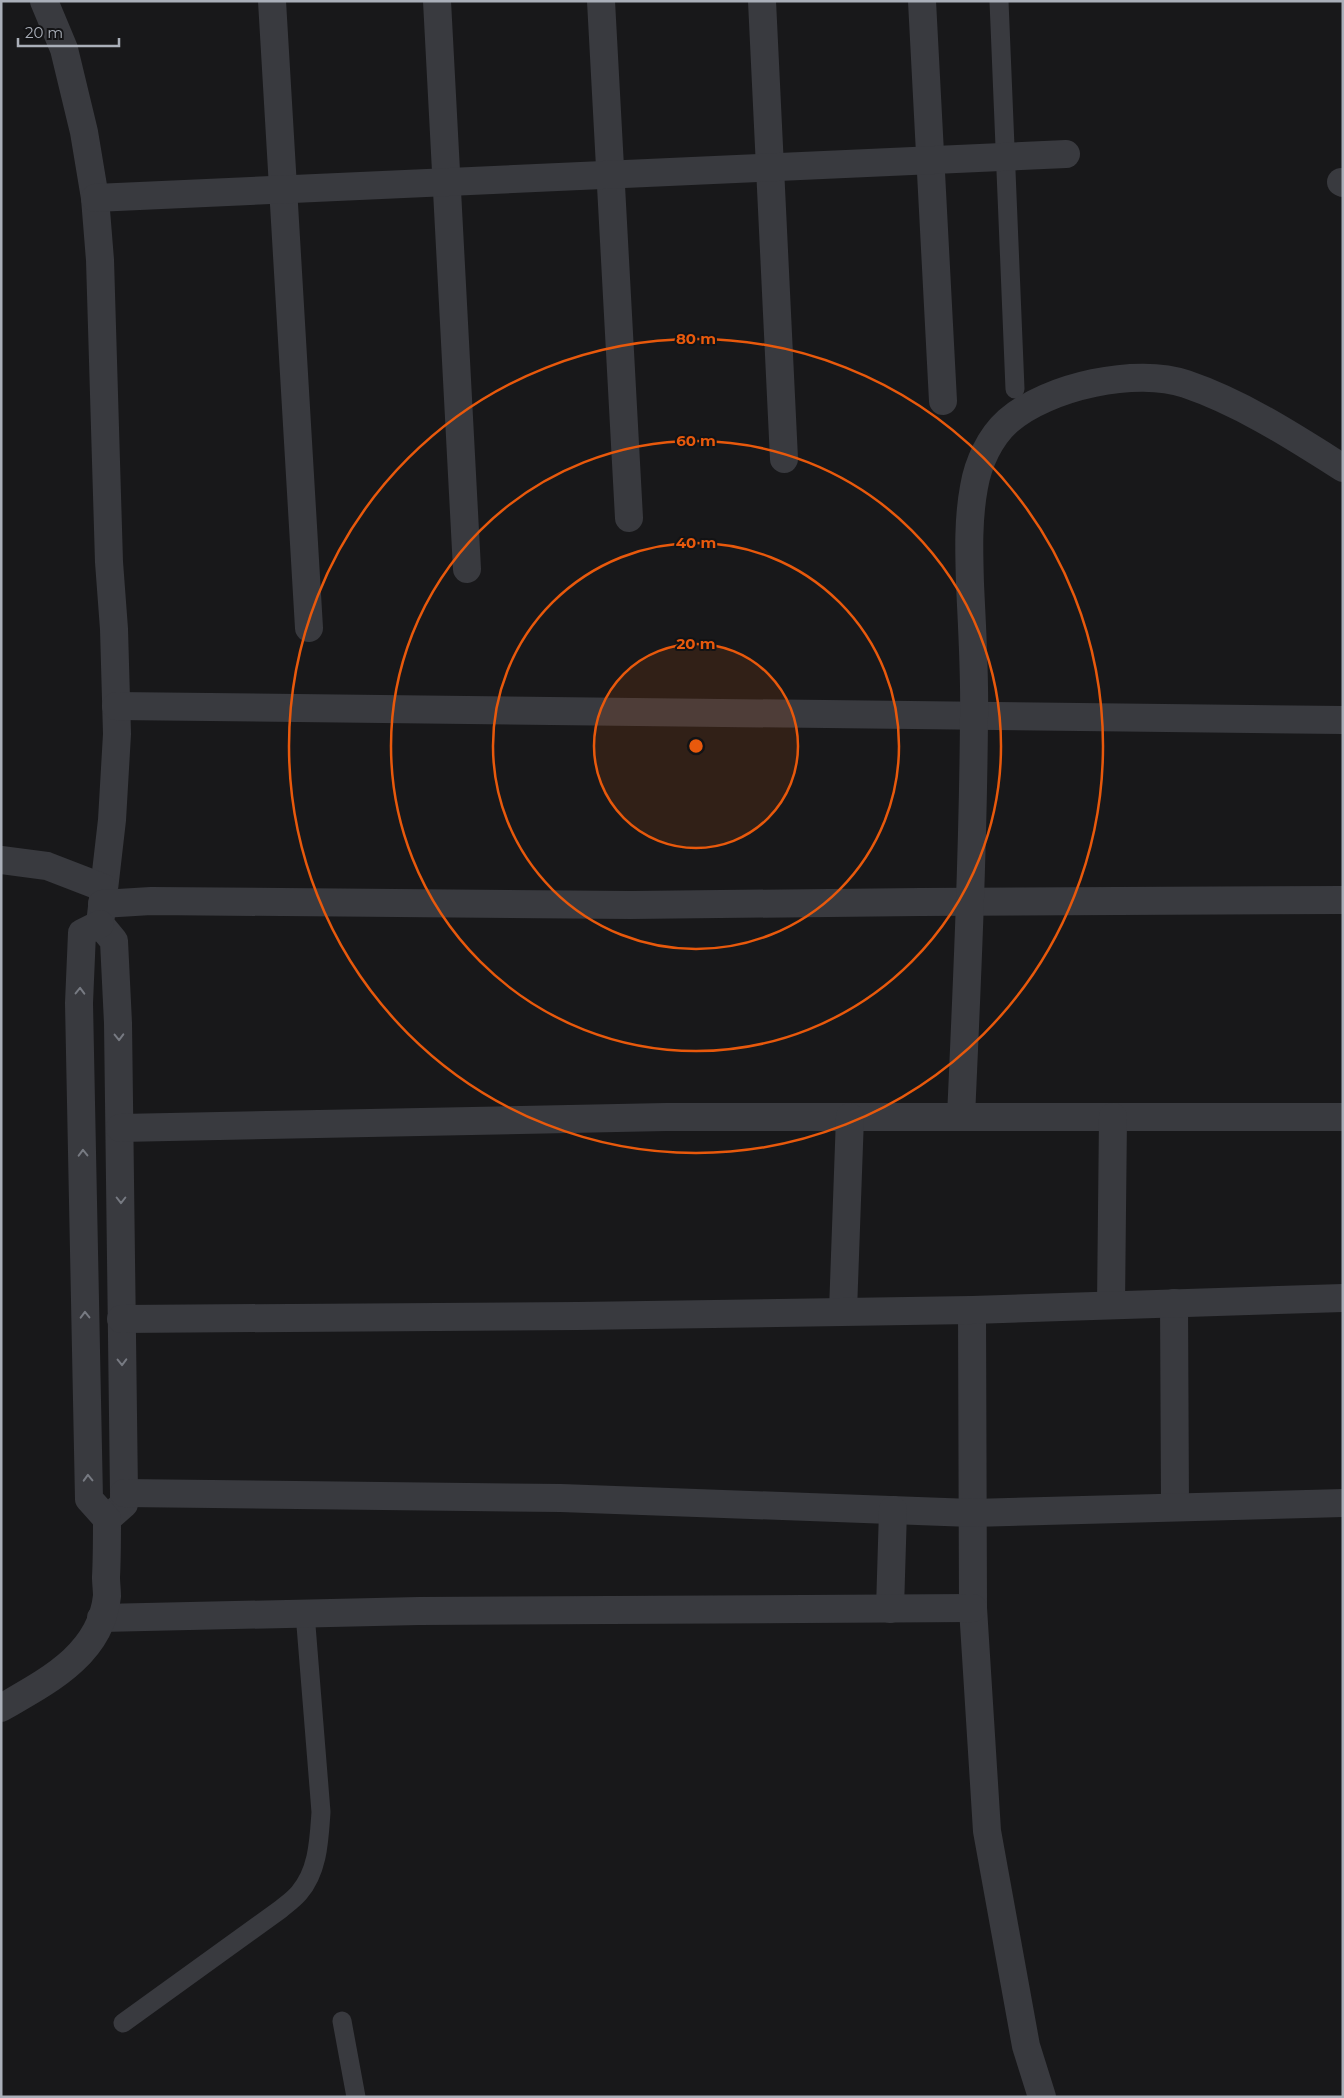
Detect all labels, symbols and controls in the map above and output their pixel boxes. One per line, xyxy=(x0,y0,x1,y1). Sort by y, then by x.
scale bar xyxy=(18,15,119,47)
text: 20 m xyxy=(25,23,63,42)
text: 80 m xyxy=(676,329,716,348)
text: 60 m xyxy=(676,431,716,450)
text: 40 m xyxy=(676,533,716,552)
text: 20 m xyxy=(676,634,716,653)
centre of rings xyxy=(687,737,705,755)
one-way arrow xyxy=(75,986,85,994)
one-way arrow xyxy=(114,1034,124,1041)
one-way arrow xyxy=(78,1149,88,1156)
one-way arrow xyxy=(116,1196,126,1204)
one-way arrow xyxy=(79,1311,90,1319)
one-way arrow xyxy=(117,1358,127,1366)
one-way arrow xyxy=(83,1474,93,1482)

